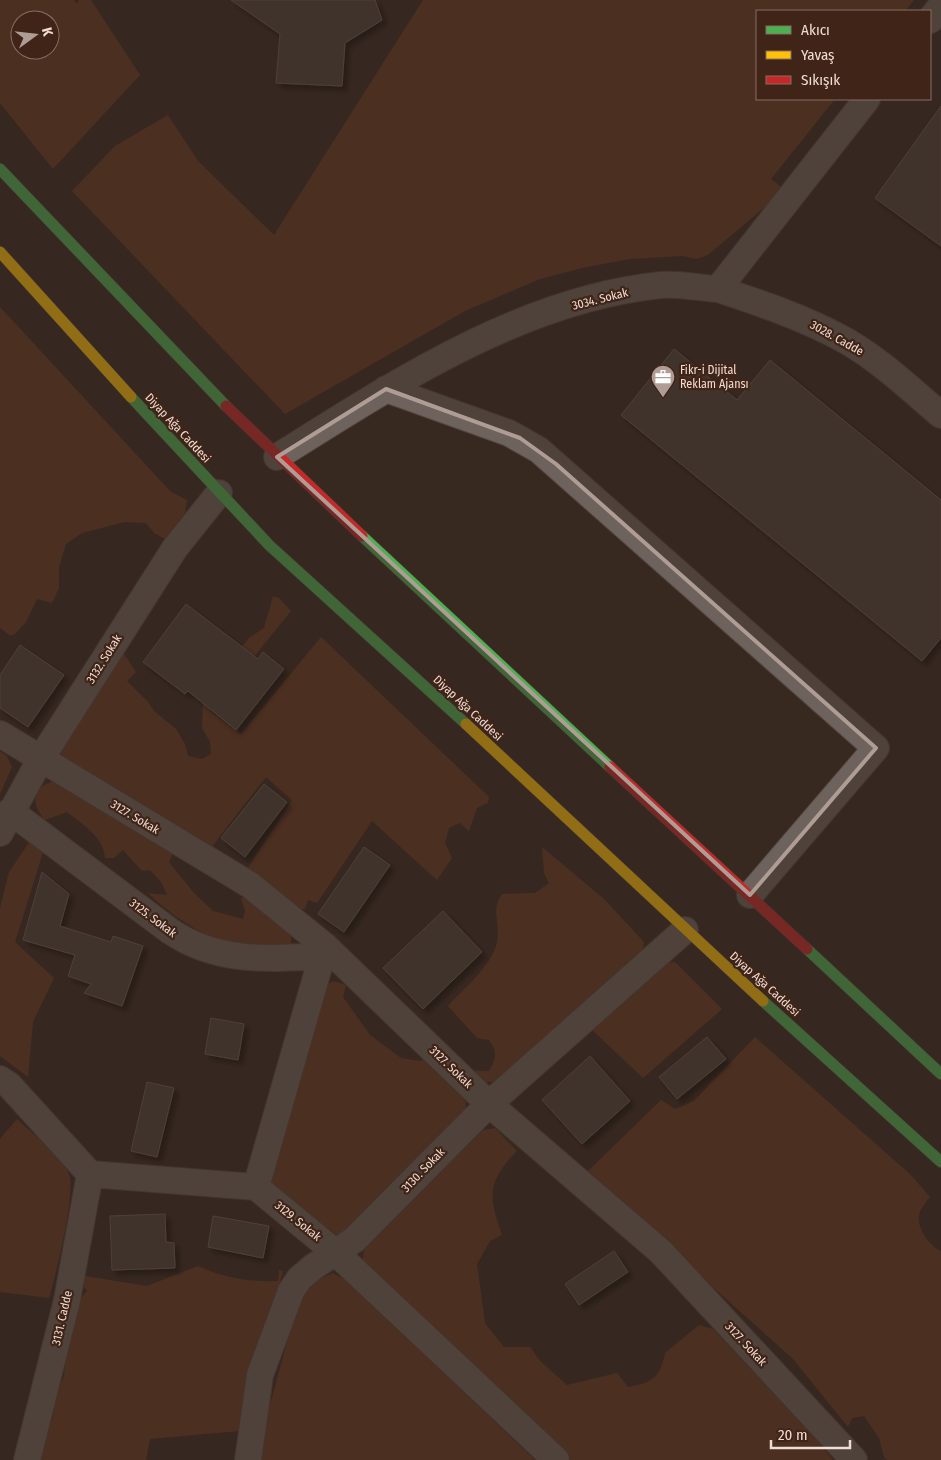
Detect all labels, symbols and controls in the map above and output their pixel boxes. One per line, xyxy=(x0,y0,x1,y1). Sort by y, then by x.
north arrow xyxy=(10,10,60,60)
legend xyxy=(756,10,931,100)
text: Akıcı xyxy=(801,21,830,39)
text: K xyxy=(38,26,57,39)
text: Yavaş xyxy=(801,46,835,64)
text: Sıkışık xyxy=(801,71,840,89)
street label: 3034. Sokak xyxy=(571,285,630,313)
street label: 3028. Cadde xyxy=(808,318,866,358)
place label: Fikr-i Dijital Reklam Ajansı xyxy=(680,363,749,391)
office icon: Fikr-i Dijital Reklam Ajansı xyxy=(650,364,676,398)
street label: Diyap Ağa Caddesi xyxy=(142,390,214,466)
street label: 3132. Sokak xyxy=(84,632,125,686)
street label: Diyap Ağa Caddesi xyxy=(430,672,506,744)
street label: 3127. Sokak xyxy=(108,797,162,837)
street label: 3125. Sokak xyxy=(127,896,180,940)
street label: Diyap Ağa Caddesi xyxy=(727,949,803,1019)
street label: 3127. Sokak xyxy=(427,1043,476,1091)
street label: 3130. Sokak xyxy=(399,1145,448,1195)
street label: 3129. Sokak xyxy=(272,1198,324,1244)
street label: 3131. Cadde xyxy=(49,1289,75,1347)
street label: 3127. Sokak xyxy=(722,1319,770,1369)
scale bar xyxy=(771,1418,850,1450)
text: 20 m xyxy=(778,1426,808,1444)

